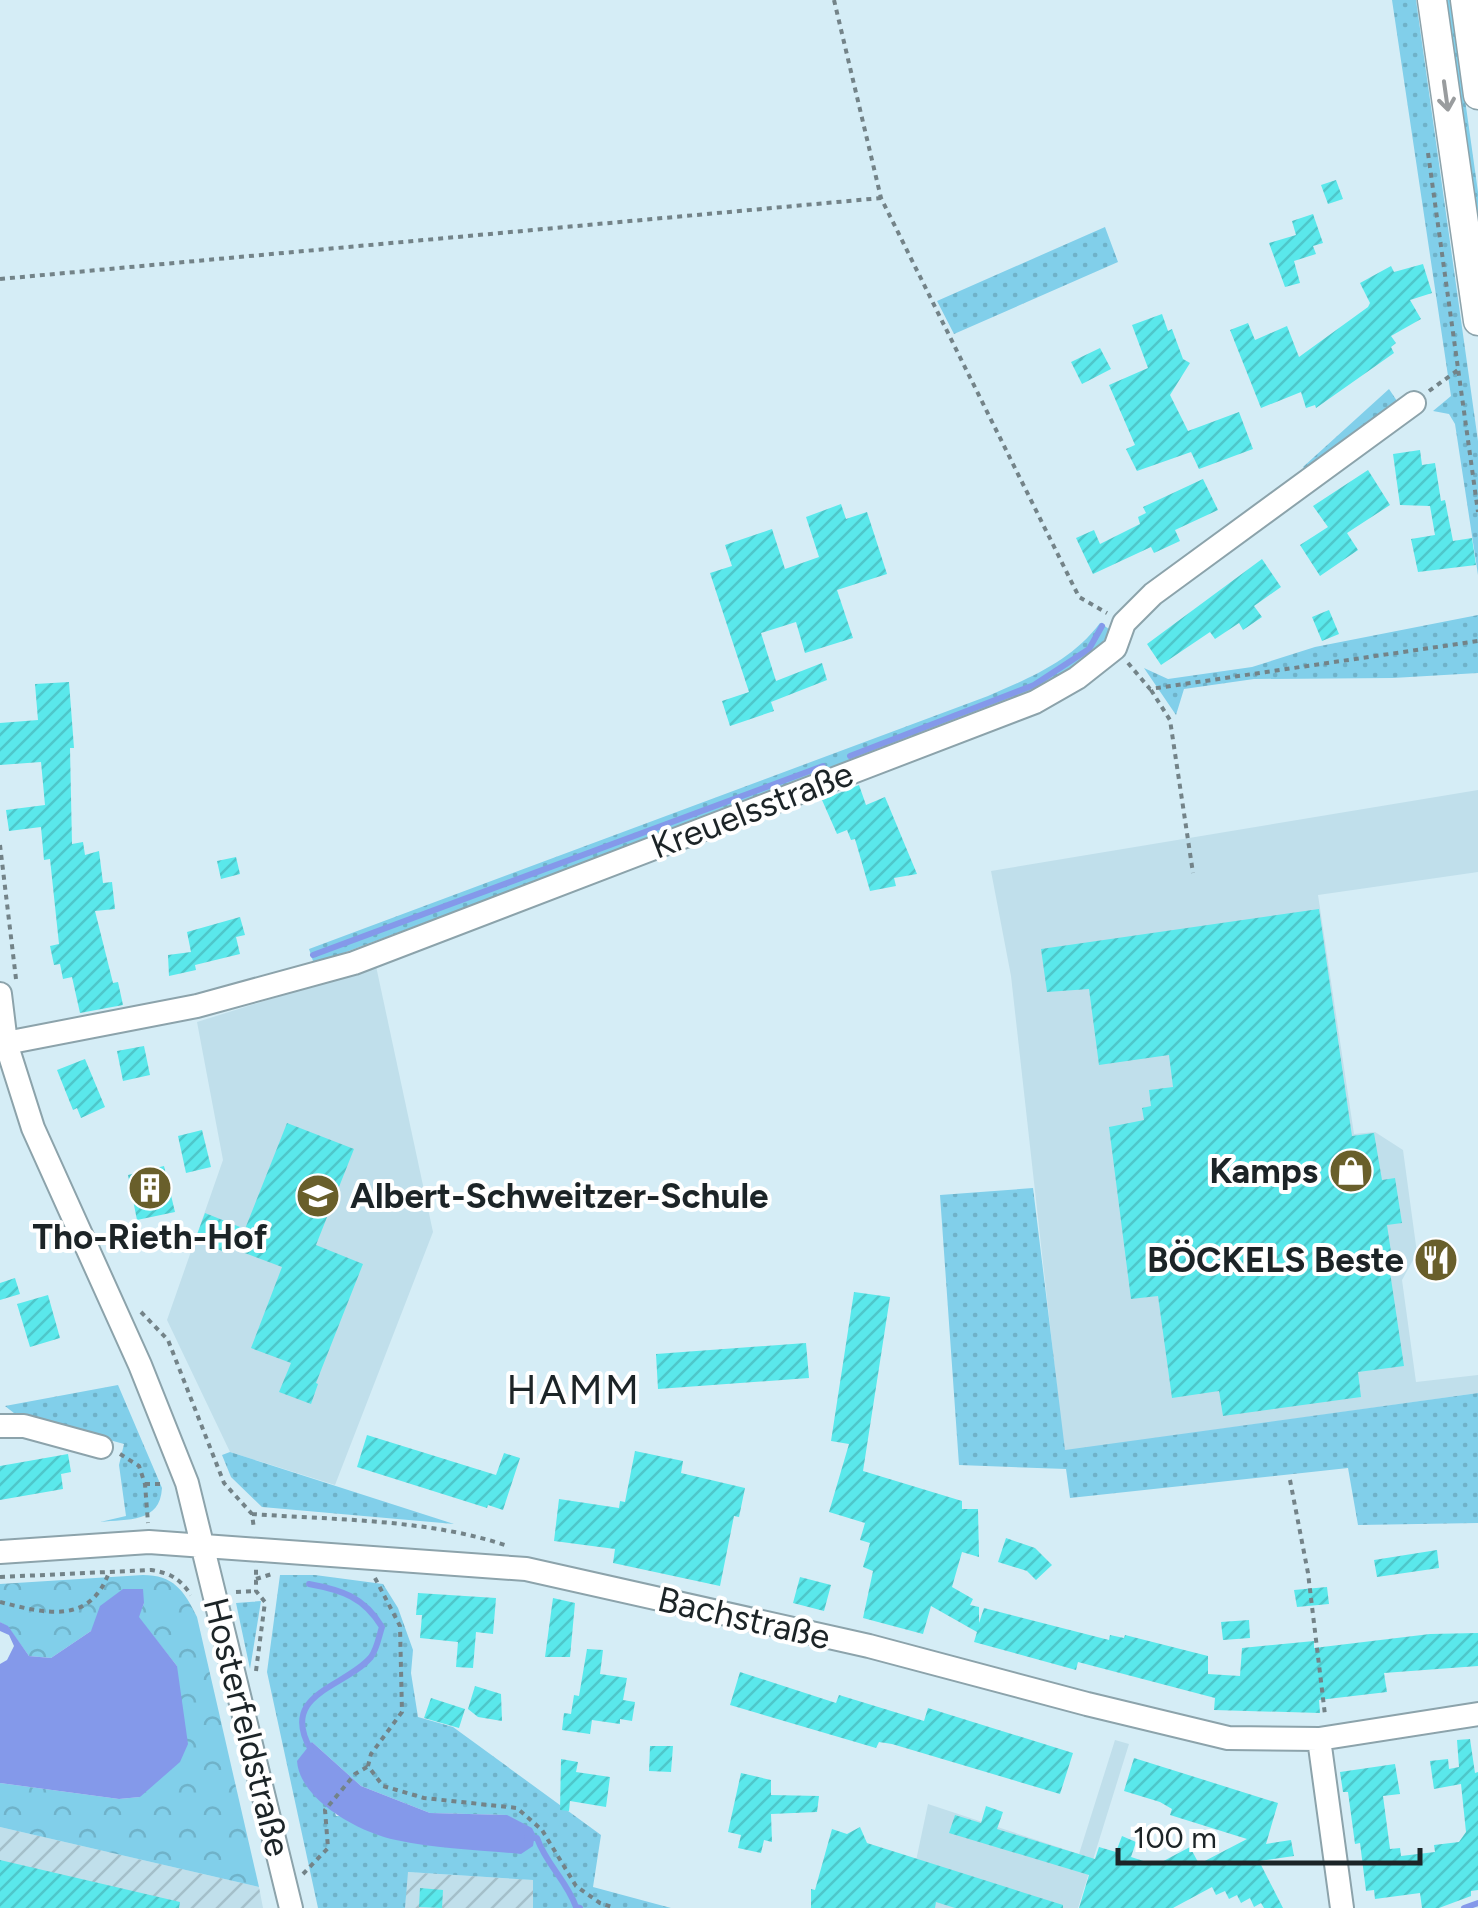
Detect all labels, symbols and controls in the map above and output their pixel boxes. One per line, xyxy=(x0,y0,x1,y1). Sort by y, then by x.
one-way arrow xyxy=(1438,80,1456,112)
street label: Kreuelsstraße xyxy=(645,752,859,868)
shop icon: Kamps xyxy=(1328,1148,1374,1194)
place label: Kamps xyxy=(1209,1150,1318,1192)
building icon: Tho-Rieth-Hof xyxy=(127,1165,173,1211)
school or university icon: Albert-Schweitzer-Schule xyxy=(295,1173,341,1219)
place label: Albert-Schweitzer-Schule xyxy=(350,1175,768,1217)
place label: Tho-Rieth-Hof xyxy=(33,1216,268,1258)
restaurant icon: BÖCKELS Beste xyxy=(1413,1237,1459,1283)
place label: BÖCKELS Beste xyxy=(1147,1239,1404,1281)
district label: HAMM xyxy=(507,1366,641,1414)
street label: Bachstraße xyxy=(654,1578,834,1658)
street label: Hosterfeldstraße xyxy=(195,1593,299,1861)
scale bar xyxy=(1118,1803,1420,1865)
text: 100 m xyxy=(1133,1819,1217,1856)

